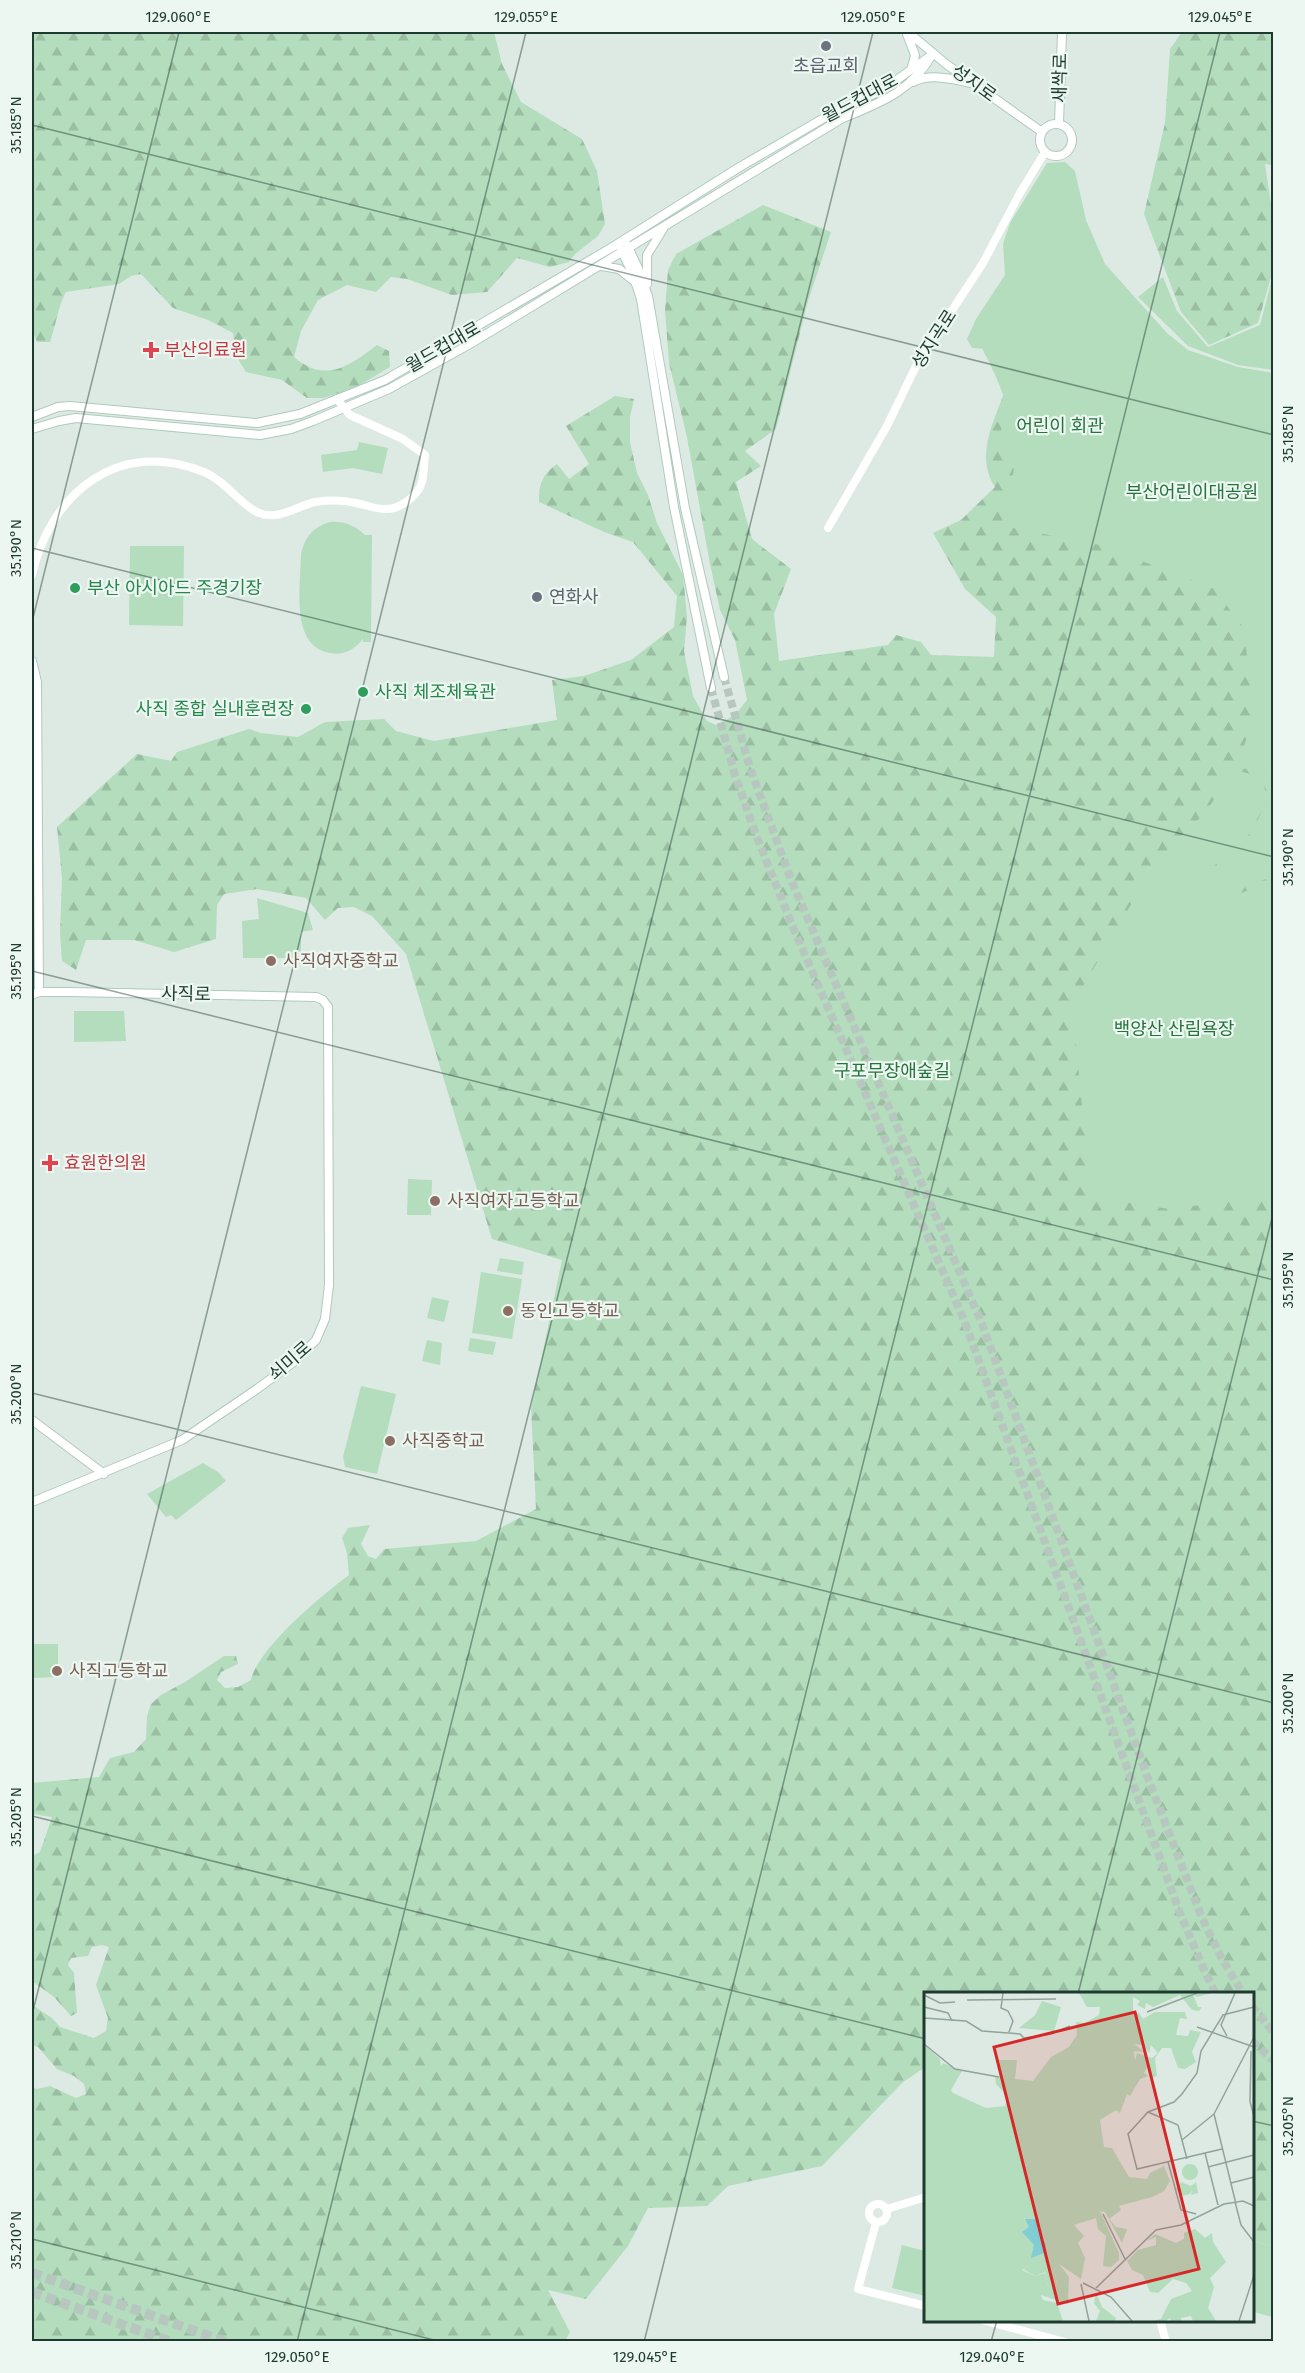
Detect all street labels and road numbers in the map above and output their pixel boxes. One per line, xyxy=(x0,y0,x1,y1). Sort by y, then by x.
street label: 새싹로 xyxy=(1049,53,1071,103)
street label: 성지로 xyxy=(947,59,1001,107)
street label: 월드컵대로 xyxy=(818,69,902,127)
street label: 성지곡로 xyxy=(907,305,961,373)
street label: 월드컵대로 xyxy=(402,317,484,377)
street label: 사직로 xyxy=(161,983,211,1005)
street label: 쇠미로 xyxy=(264,1336,316,1386)

